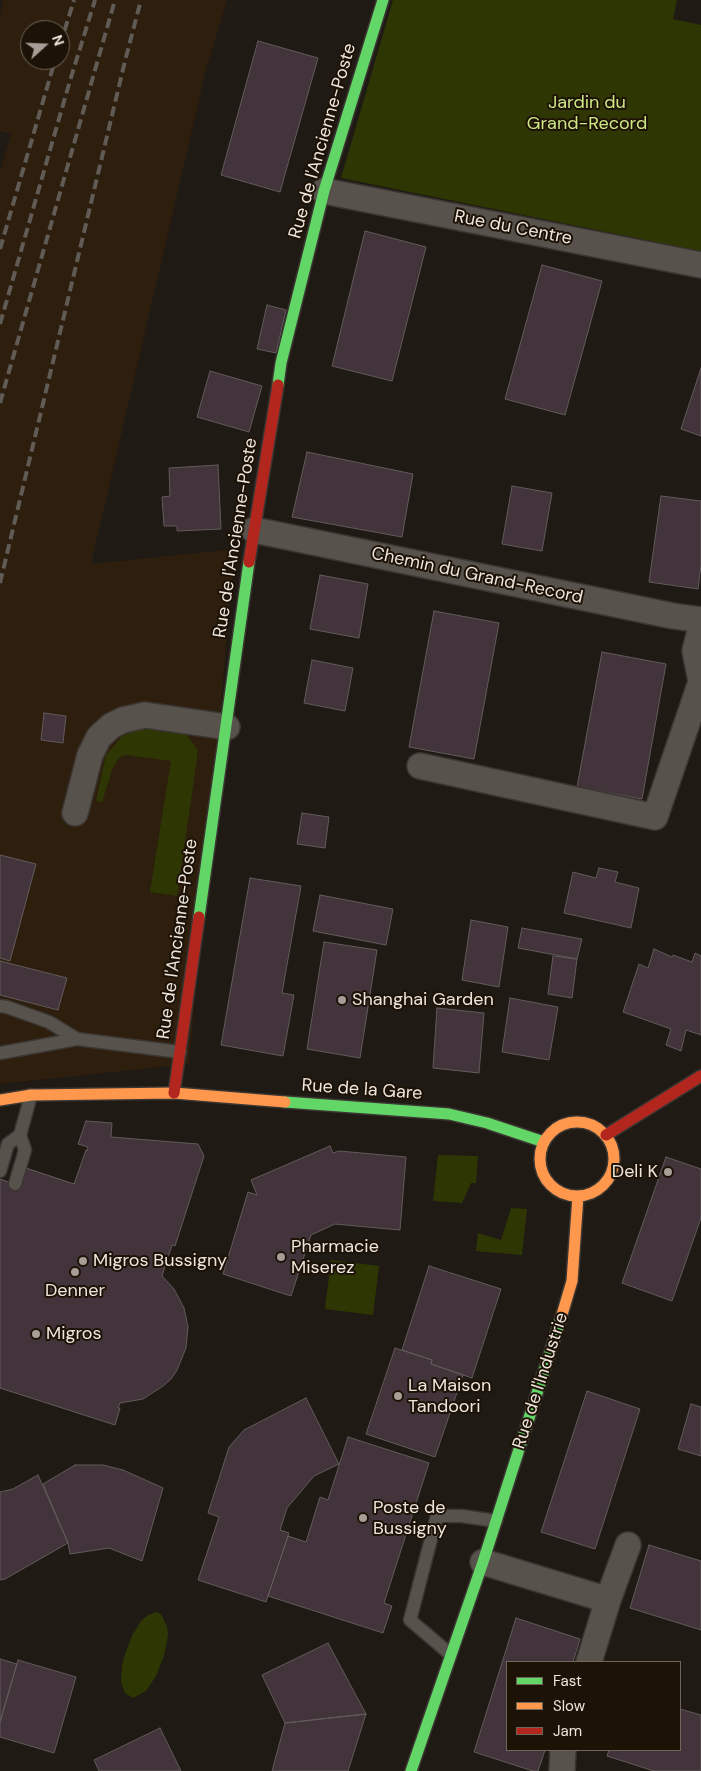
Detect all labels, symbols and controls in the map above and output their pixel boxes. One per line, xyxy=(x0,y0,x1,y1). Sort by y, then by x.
north arrow xyxy=(20,20,70,70)
text: N xyxy=(48,32,68,48)
street label: Rue de l'Ancienne-Poste xyxy=(285,41,361,241)
park label: Jardin du Grand-Record xyxy=(527,92,647,134)
street label: Rue du Centre xyxy=(452,206,574,250)
street label: Rue de l'Ancienne-Poste xyxy=(210,437,262,639)
street label: Chemin du Grand-Record xyxy=(369,543,585,609)
street label: Rue de l'Ancienne-Poste xyxy=(153,837,203,1041)
place label: Shanghai Garden xyxy=(352,989,494,1011)
marker: Shanghai Garden xyxy=(336,994,348,1006)
street label: Rue de la Gare xyxy=(301,1075,423,1105)
place label: Deli K xyxy=(612,1161,658,1183)
marker: Deli K xyxy=(662,1166,674,1178)
place label: Pharmacie Miserez xyxy=(291,1236,379,1278)
place label: Migros Bussigny xyxy=(93,1250,227,1272)
marker: Pharmacie Miserez xyxy=(275,1251,287,1263)
marker: Migros Bussigny xyxy=(77,1255,89,1267)
marker: Denner xyxy=(69,1266,81,1278)
place label: Denner xyxy=(45,1280,105,1302)
street label: Rue de l'Industrie xyxy=(509,1310,573,1452)
place label: Migros xyxy=(46,1323,102,1345)
marker: Migros xyxy=(30,1328,42,1340)
place label: La Maison Tandoori xyxy=(408,1375,491,1418)
marker: La Maison Tandoori xyxy=(392,1390,404,1402)
place label: Poste de Bussigny xyxy=(373,1497,447,1540)
marker: Poste de Bussigny xyxy=(357,1512,369,1524)
legend xyxy=(506,1661,681,1751)
text: Fast xyxy=(553,1671,582,1691)
text: Slow xyxy=(553,1696,585,1716)
text: Jam xyxy=(553,1721,582,1741)

